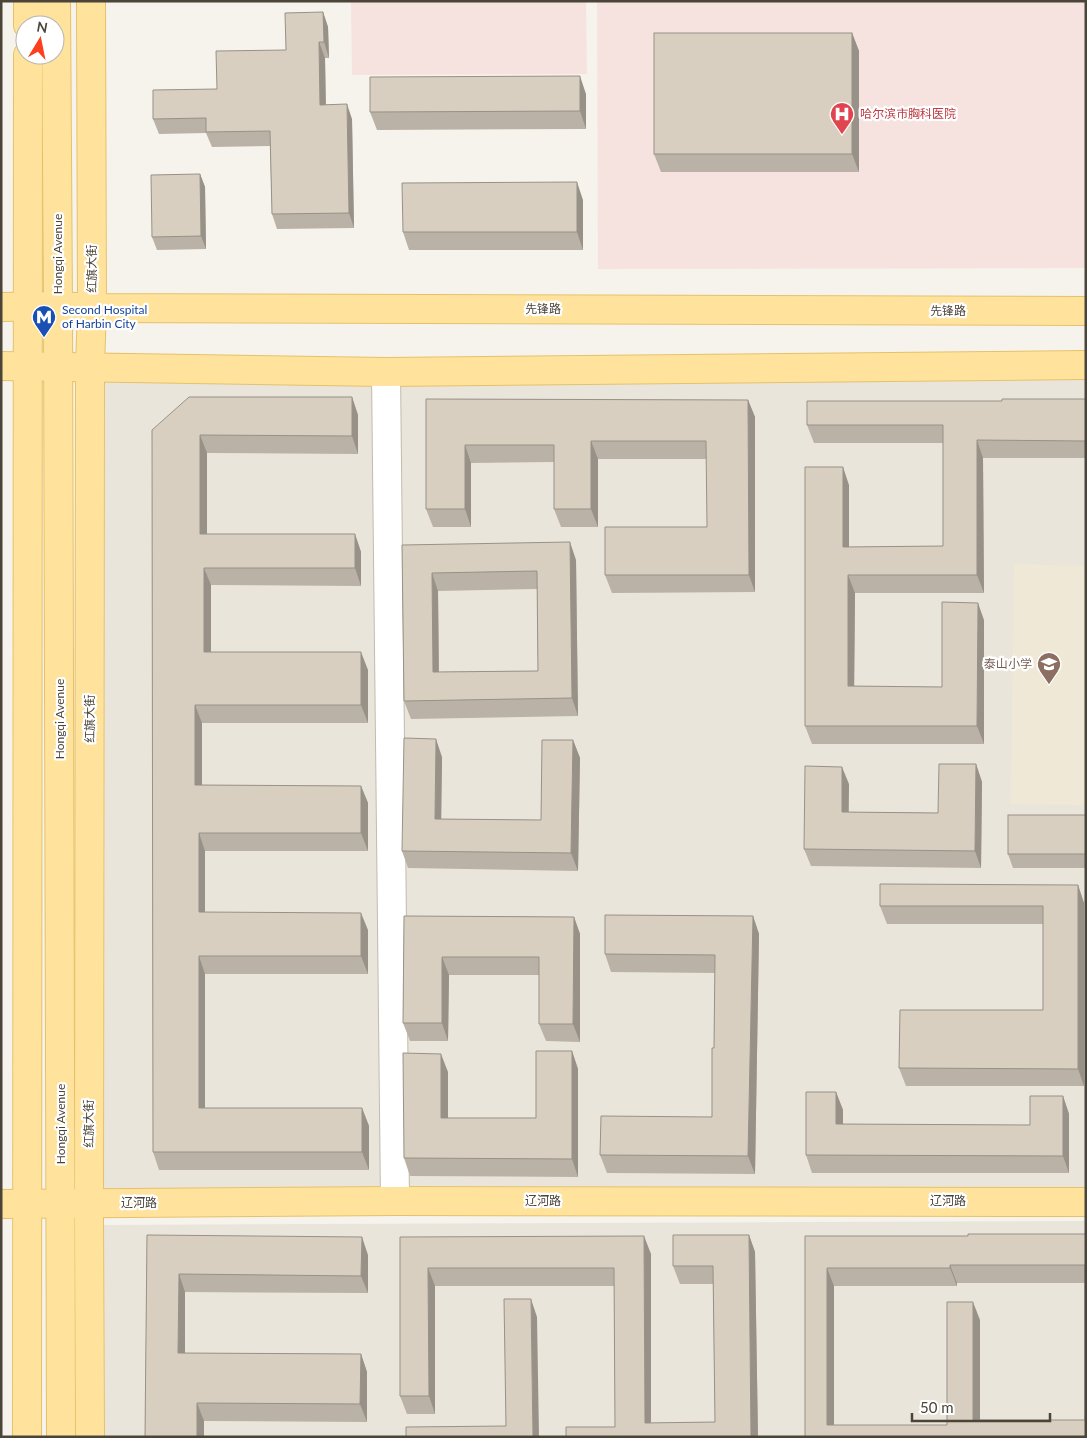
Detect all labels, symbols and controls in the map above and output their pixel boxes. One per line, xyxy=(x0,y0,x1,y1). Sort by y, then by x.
north arrow xyxy=(15,15,65,65)
text: N xyxy=(36,17,49,36)
hospital icon: 哈尔滨市胸科医院 xyxy=(829,101,855,135)
place label: 哈尔滨市胸科医院 xyxy=(860,106,956,121)
street label: Hongqi Avenue xyxy=(50,214,65,294)
street label: 红旗大街 xyxy=(84,245,99,293)
street label: 先锋路 xyxy=(525,301,561,316)
place label: Second Hospital of Harbin City xyxy=(62,302,147,331)
street label: 先锋路 xyxy=(930,303,966,318)
metro station icon: Second Hospital of Harbin City xyxy=(31,304,57,338)
school or university icon: 泰山小学 xyxy=(1036,651,1062,685)
place label: 泰山小学 xyxy=(984,656,1032,671)
street label: Hongqi Avenue xyxy=(52,679,67,759)
street label: 红旗大街 xyxy=(82,695,97,743)
street label: Hongqi Avenue xyxy=(53,1084,68,1164)
street label: 红旗大街 xyxy=(81,1100,96,1148)
street label: 辽河路 xyxy=(525,1193,561,1208)
street label: 辽河路 xyxy=(930,1193,966,1208)
street label: 辽河路 xyxy=(121,1195,157,1210)
scale bar xyxy=(912,1390,1050,1422)
text: 50 m xyxy=(920,1398,954,1416)

